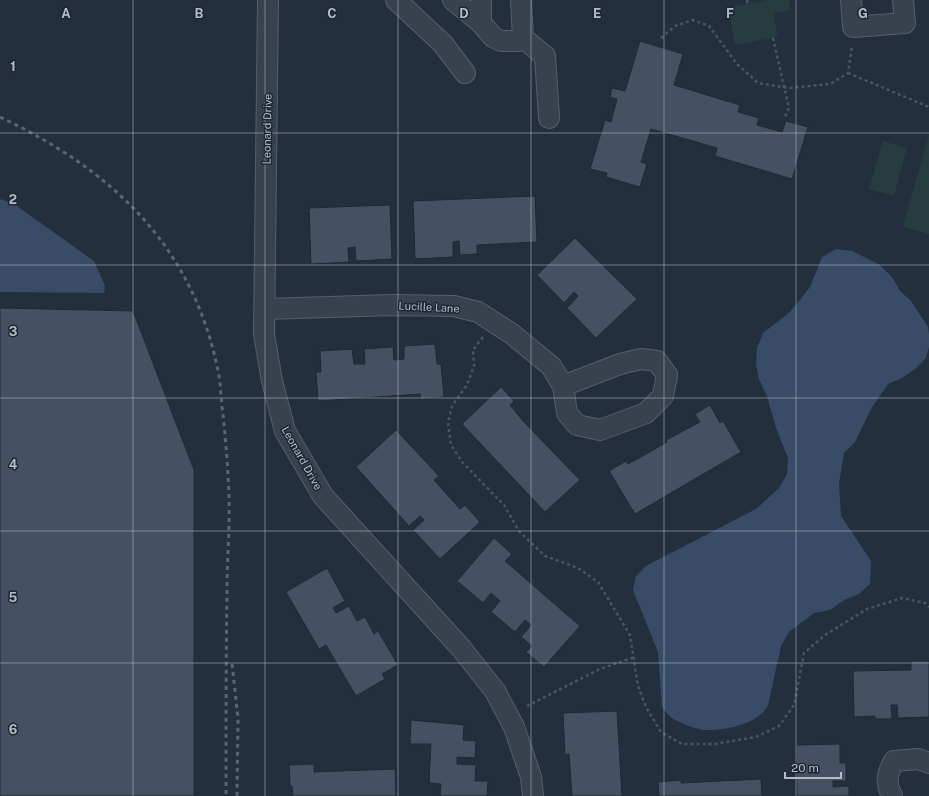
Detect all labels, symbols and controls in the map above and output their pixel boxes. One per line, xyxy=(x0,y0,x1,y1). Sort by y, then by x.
text: A xyxy=(61,6,71,21)
text: B xyxy=(195,6,204,21)
text: C xyxy=(327,6,337,21)
text: D xyxy=(459,6,469,21)
text: E xyxy=(593,6,601,21)
text: F xyxy=(726,6,734,21)
text: G xyxy=(858,6,868,21)
text: 1 xyxy=(10,59,16,74)
street label: Leonard Drive xyxy=(260,94,274,164)
text: 2 xyxy=(9,192,17,207)
street label: Lucille Lane xyxy=(398,299,460,315)
text: 3 xyxy=(9,324,18,339)
street label: Leonard Drive xyxy=(280,424,324,492)
text: 4 xyxy=(9,457,18,472)
text: 5 xyxy=(9,590,18,605)
text: 6 xyxy=(9,722,18,737)
scale bar xyxy=(785,754,841,780)
text: 20 m xyxy=(791,761,819,775)

